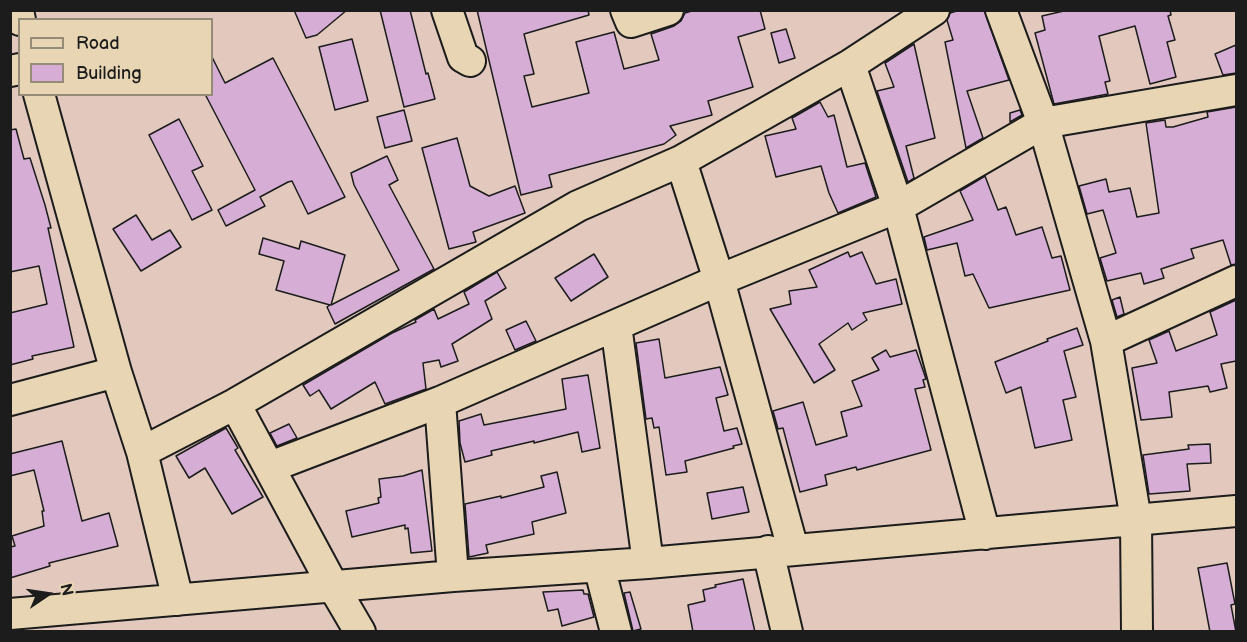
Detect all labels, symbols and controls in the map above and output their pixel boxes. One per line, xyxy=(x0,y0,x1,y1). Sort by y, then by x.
legend xyxy=(18,18,213,96)
text: Road xyxy=(76,33,120,54)
text: Building xyxy=(76,63,142,84)
north arrow xyxy=(18,564,78,624)
text: N xyxy=(55,582,77,598)

